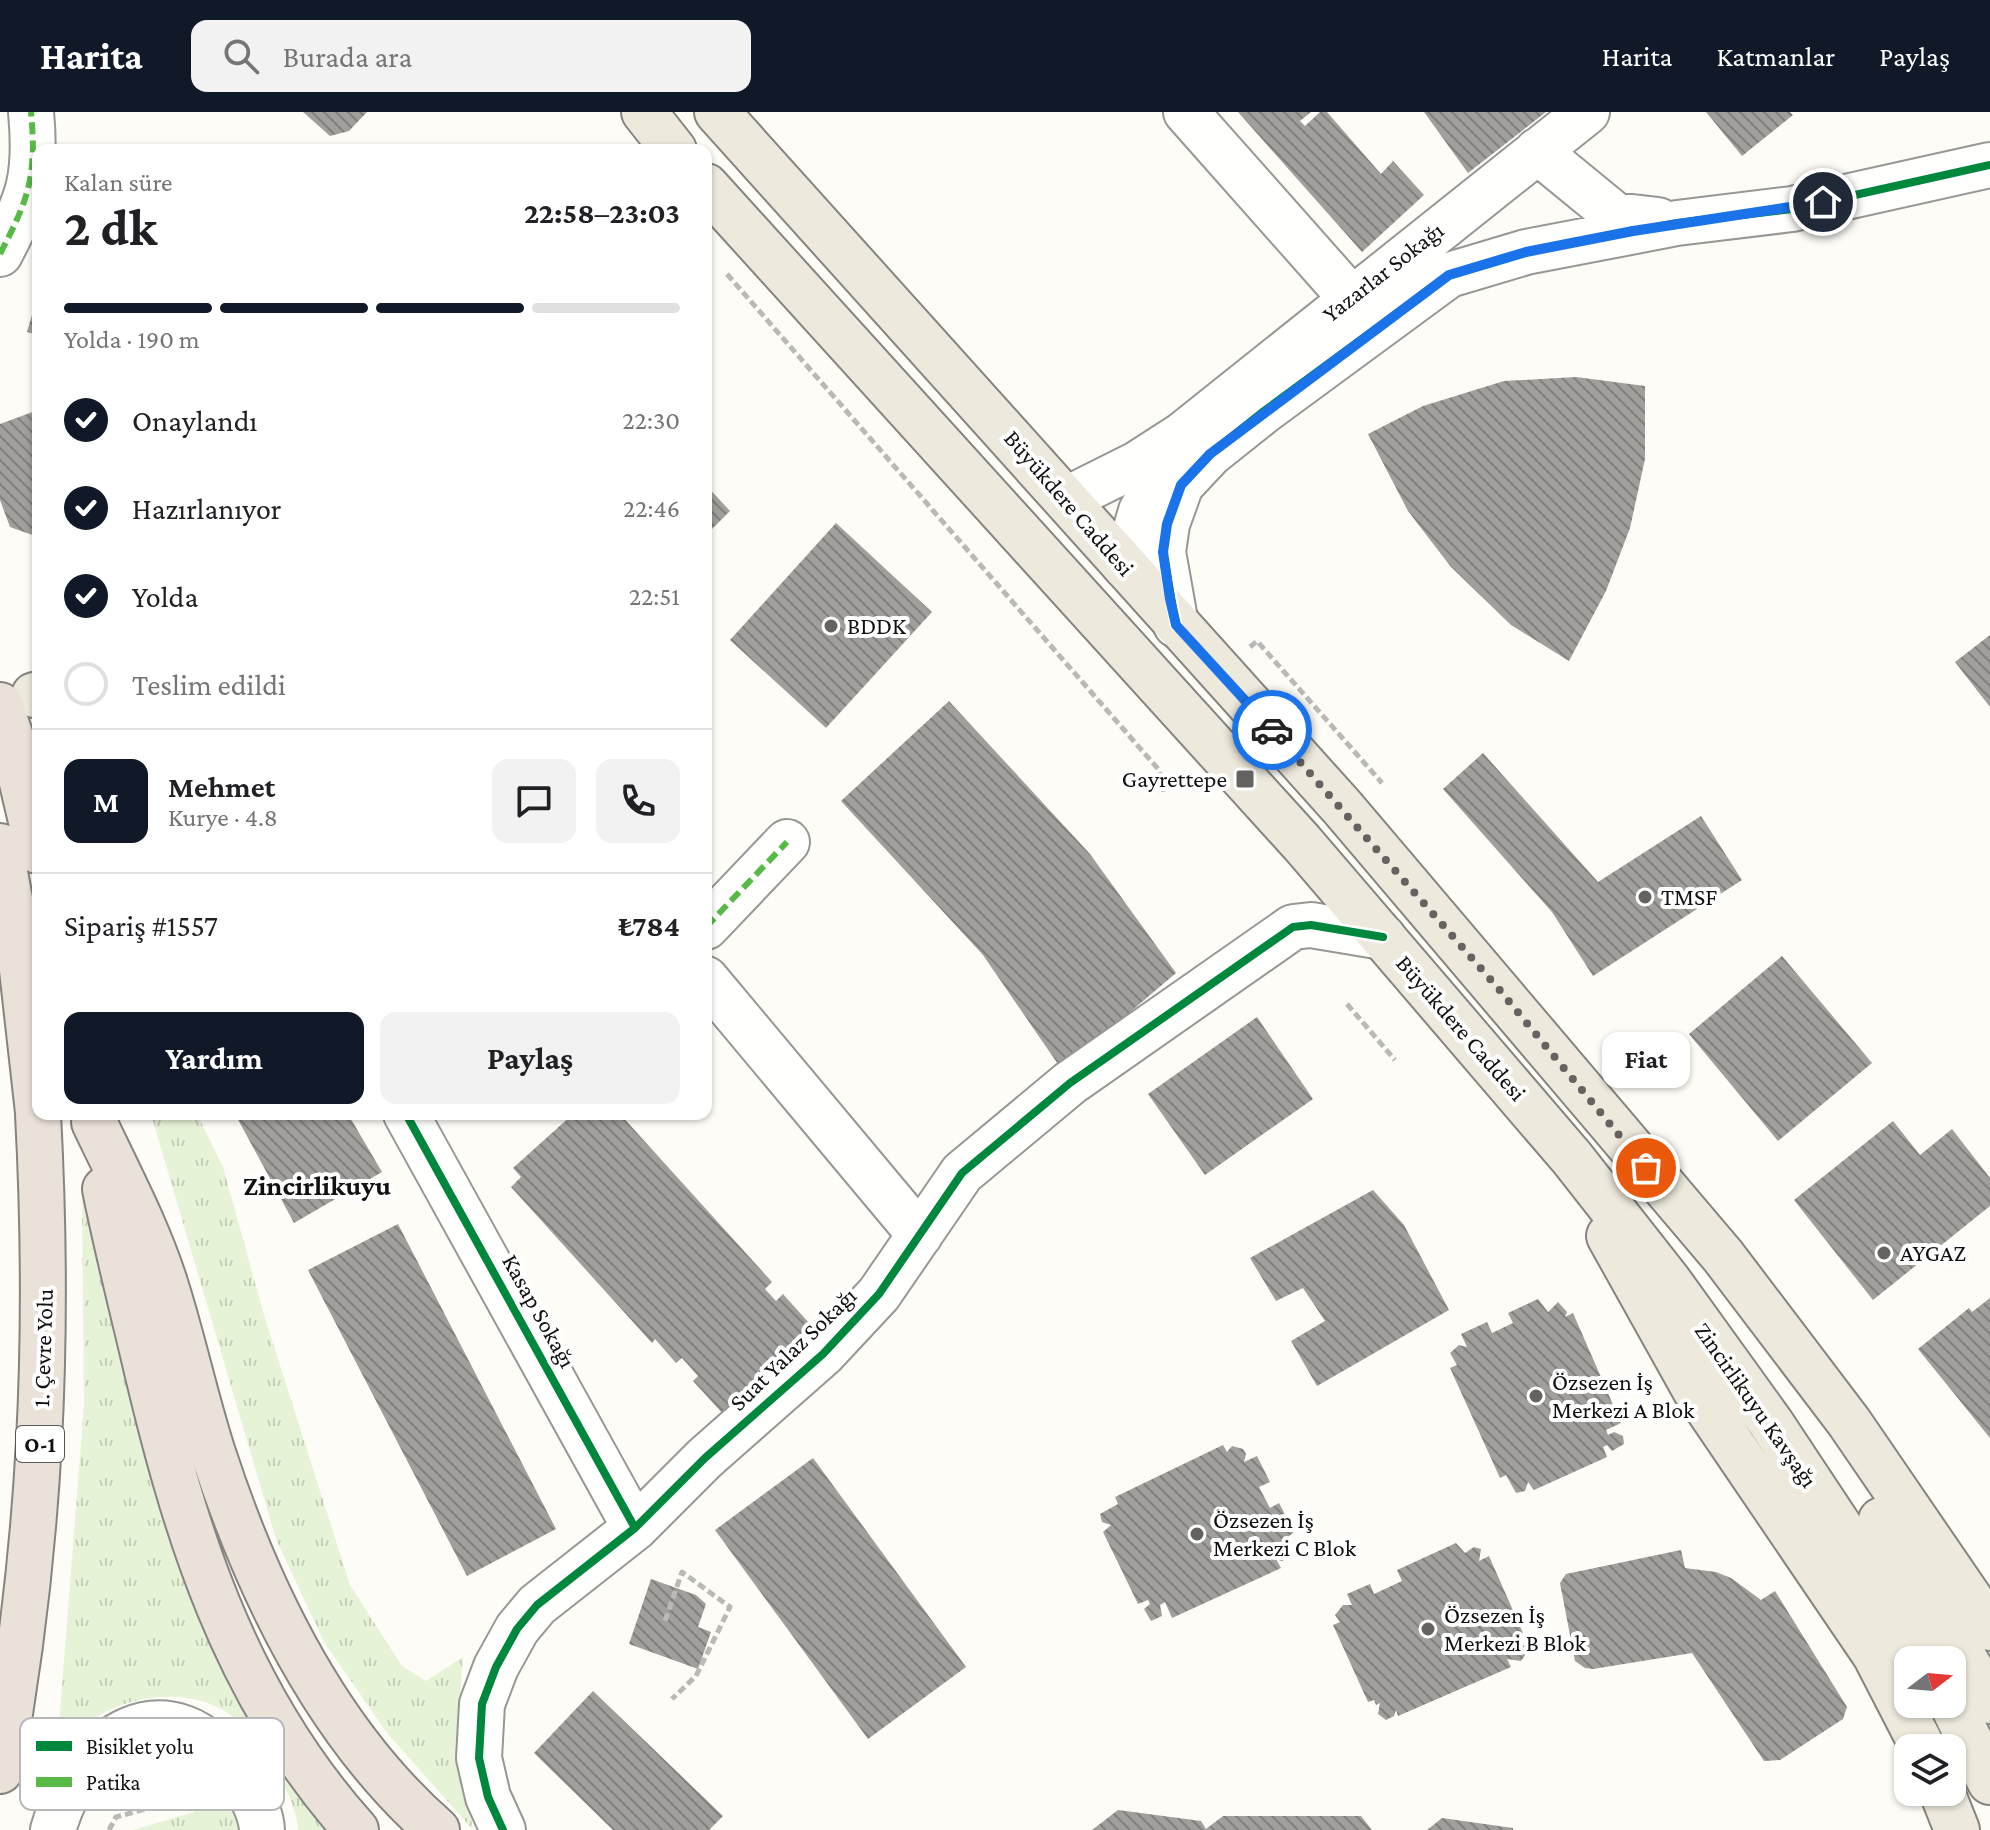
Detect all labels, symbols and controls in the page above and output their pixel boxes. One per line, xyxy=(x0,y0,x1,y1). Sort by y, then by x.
search box xyxy=(191,20,751,92)
icon: search xyxy=(219,34,263,78)
text: Harita xyxy=(40,35,143,77)
text: Burada ara xyxy=(283,40,412,73)
text: Harita xyxy=(1602,41,1673,72)
text: Katmanlar xyxy=(1717,41,1835,72)
text: Paylaş xyxy=(1879,41,1950,72)
text: Kalan süre xyxy=(64,168,173,197)
pin xyxy=(1789,168,1857,236)
icon: home xyxy=(1801,180,1845,224)
text: 22:58–23:03 xyxy=(524,196,680,229)
text: 2 dk xyxy=(64,198,157,256)
street label: Yazarlar Sokağı xyxy=(1317,216,1448,327)
text: Yolda · 190 m xyxy=(64,325,200,354)
icon: check xyxy=(64,398,108,442)
text: Onaylandı xyxy=(132,404,257,437)
text: 22:30 xyxy=(622,406,680,435)
street label: Büyükdere Caddesi xyxy=(999,424,1140,581)
icon: check xyxy=(64,486,108,530)
text: Hazırlanıyor xyxy=(132,492,281,525)
text: 22:46 xyxy=(623,494,680,523)
icon: check xyxy=(64,574,108,618)
text: Yolda xyxy=(132,580,198,613)
text: 22:51 xyxy=(629,582,680,611)
place label: BDDK xyxy=(847,612,906,639)
marker: BDDK xyxy=(822,617,840,635)
text: Teslim edildi xyxy=(132,668,286,701)
courier xyxy=(1232,690,1312,770)
icon: car xyxy=(1250,708,1294,752)
button: chat xyxy=(492,759,576,843)
button: phone xyxy=(596,759,680,843)
place label: Gayrettepe xyxy=(1122,765,1227,792)
marker: Gayrettepe xyxy=(1234,768,1256,790)
text: Mehmet xyxy=(168,770,275,803)
text: M xyxy=(93,785,119,818)
text: Kurye · 4.8 xyxy=(168,803,278,832)
place label: TMSF xyxy=(1661,883,1717,910)
marker: TMSF xyxy=(1636,888,1654,906)
text: Sipariş #1557 xyxy=(64,909,218,942)
text: ₺784 xyxy=(618,909,680,942)
street label: Büyükdere Caddesi xyxy=(1391,949,1532,1106)
button: Yardım xyxy=(64,1012,364,1104)
button: Paylaş xyxy=(380,1012,680,1104)
callout: Fiat xyxy=(1602,1032,1690,1088)
text: Fiat xyxy=(1625,1045,1667,1074)
pin xyxy=(1612,1134,1680,1202)
icon: bag xyxy=(1624,1146,1668,1190)
district label: Zincirlikuyu xyxy=(243,1170,391,1201)
place label: AYGAZ xyxy=(1900,1239,1966,1266)
marker: AYGAZ xyxy=(1875,1244,1893,1262)
street label: Kasap Sokağı xyxy=(497,1249,582,1372)
street label: Suat Yalaz Sokağı xyxy=(724,1281,862,1416)
street label: 1. Çevre Yolu xyxy=(27,1288,58,1408)
street label: Zincirlikuyu Kavşağı xyxy=(1689,1317,1823,1492)
place label: Özsezen İş Merkezi A Blok xyxy=(1552,1368,1695,1423)
marker: Özsezen İş Merkezi A Blok xyxy=(1527,1387,1545,1405)
road number: O-1 xyxy=(16,1426,64,1462)
place label: Özsezen İş Merkezi C Blok xyxy=(1213,1506,1357,1561)
marker: Özsezen İş Merkezi C Blok xyxy=(1188,1525,1206,1543)
place label: Özsezen İş Merkezi B Blok xyxy=(1444,1601,1587,1656)
marker: Özsezen İş Merkezi B Blok xyxy=(1419,1620,1437,1638)
north arrow xyxy=(1894,1646,1966,1718)
map controls xyxy=(1894,1646,1966,1806)
legend xyxy=(20,1718,284,1810)
text: Bisiklet yolu xyxy=(86,1734,194,1759)
button: layers xyxy=(1894,1734,1966,1806)
text: Patika xyxy=(86,1770,141,1795)

